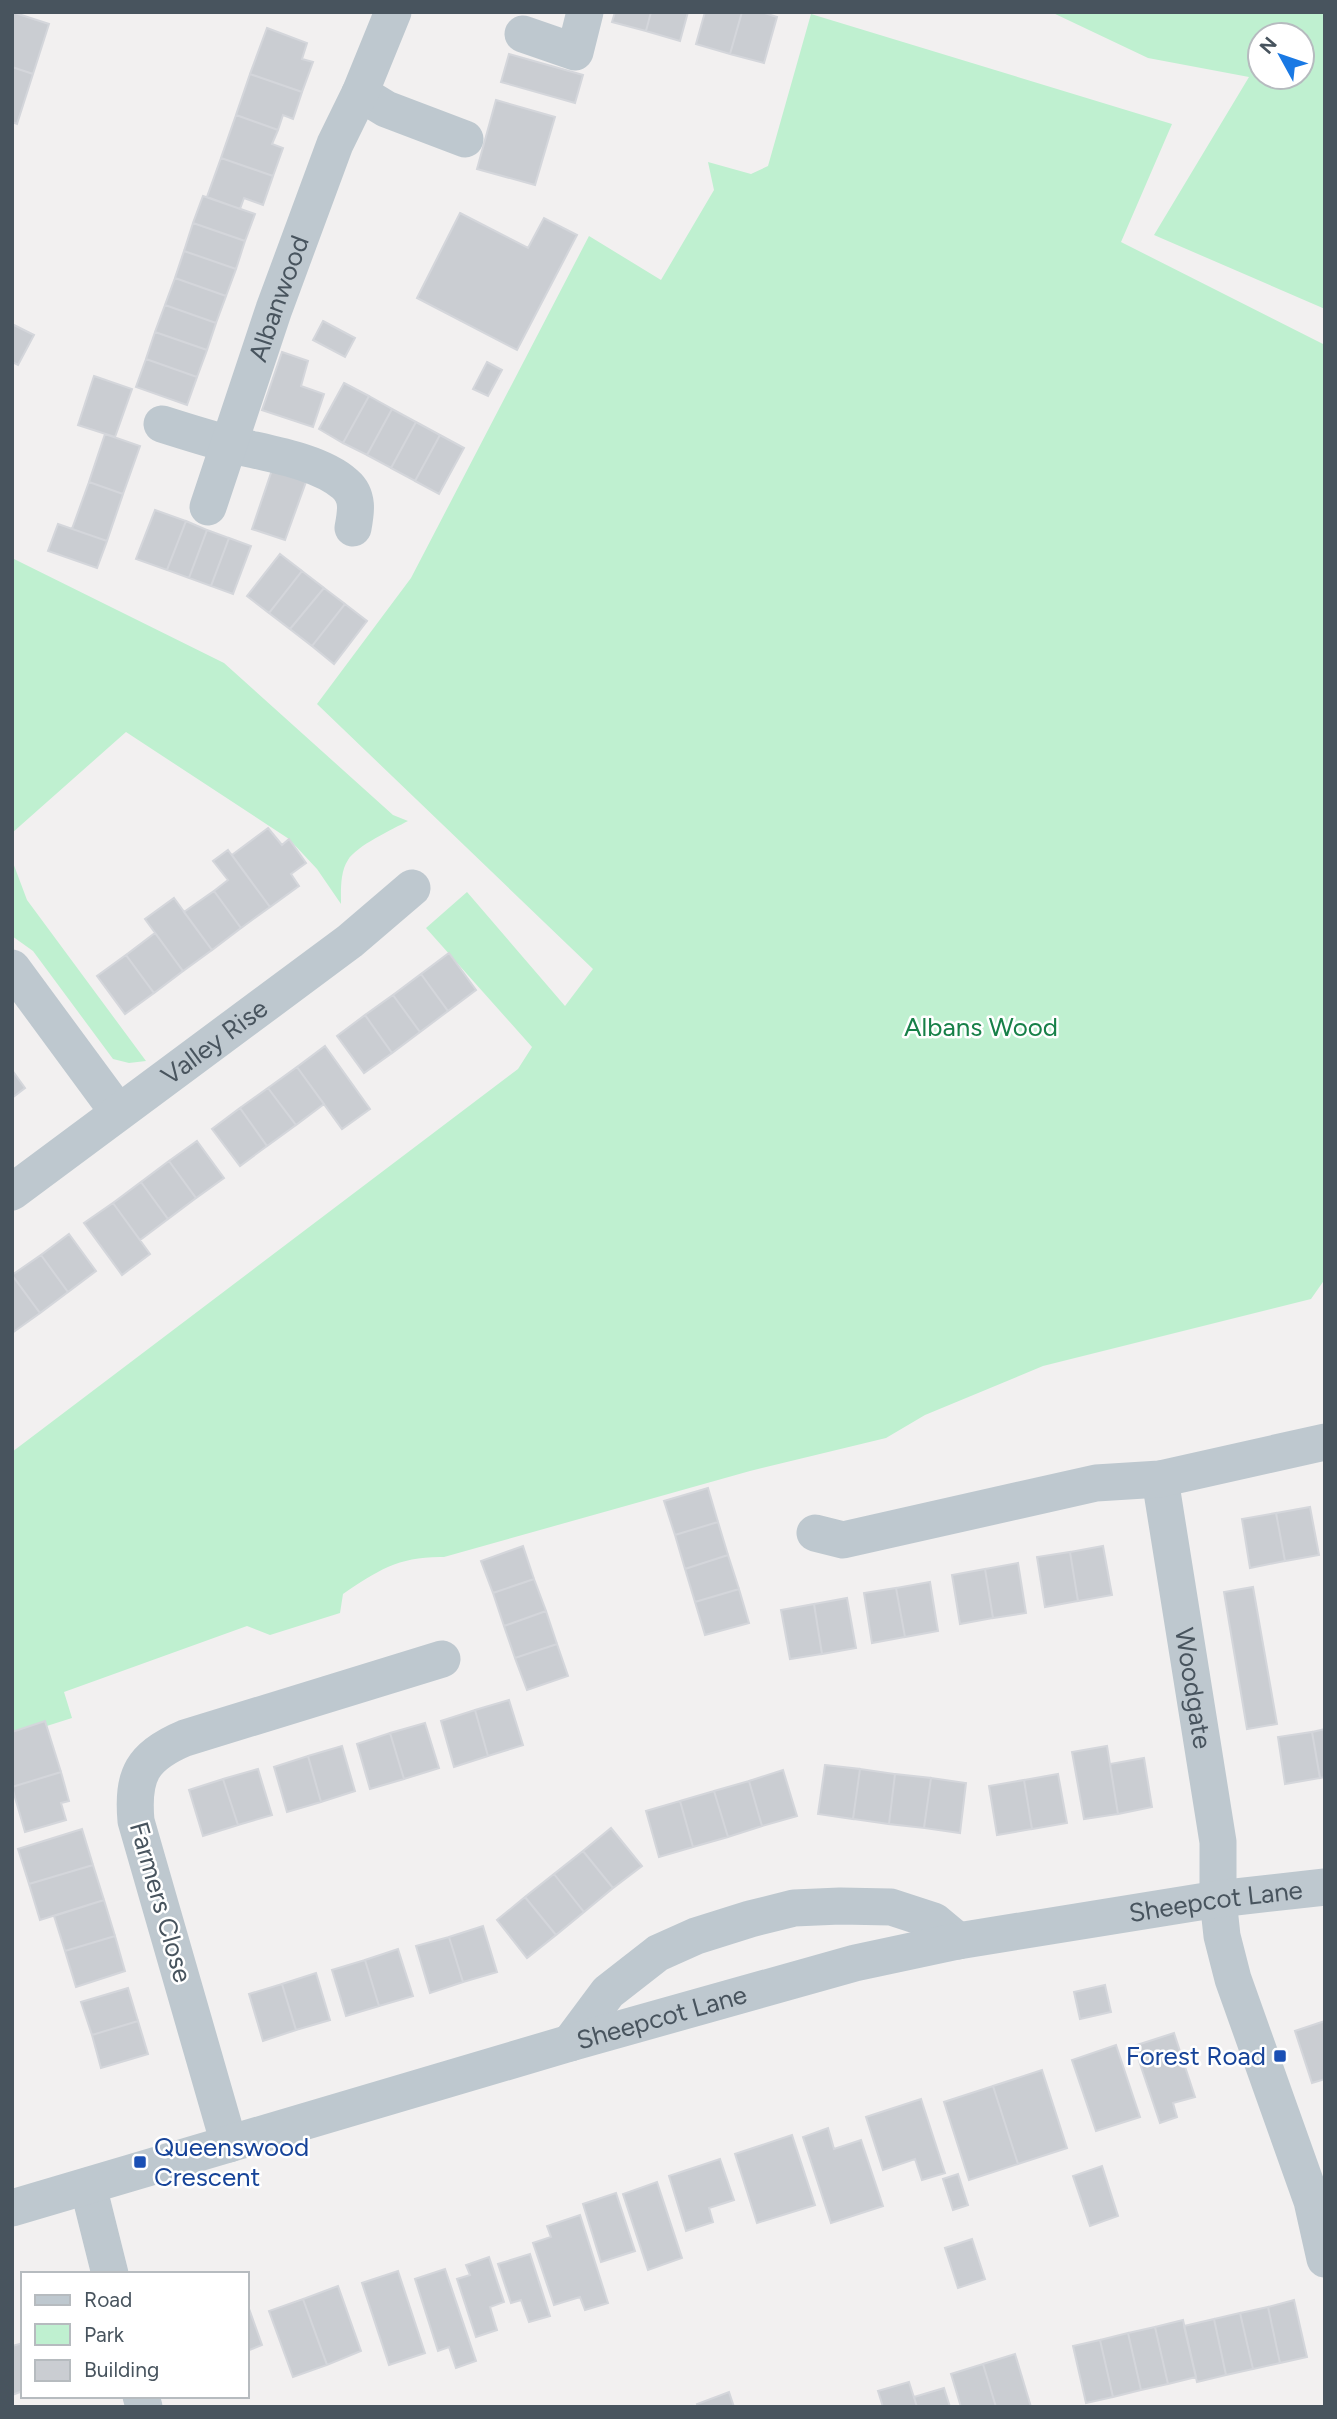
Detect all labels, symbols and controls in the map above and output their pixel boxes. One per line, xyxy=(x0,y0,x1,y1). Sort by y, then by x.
north arrow xyxy=(1246,21,1316,91)
text: N xyxy=(1255,32,1282,58)
street label: Albanwood xyxy=(242,231,316,366)
street label: Valley Rise xyxy=(155,992,274,1092)
park label: Albans Wood xyxy=(904,1011,1058,1043)
street label: Woodgate xyxy=(1168,1626,1219,1751)
street label: Farmers Close xyxy=(123,1818,199,1986)
street label: Sheepcot Lane xyxy=(1126,1874,1304,1929)
street label: Sheepcot Lane xyxy=(573,1978,750,2056)
place label: Forest Road xyxy=(1126,2040,1266,2072)
marker: Forest Road xyxy=(1272,2048,1288,2064)
place label: Queenswood Crescent xyxy=(154,2131,309,2193)
marker: Queenswood Crescent xyxy=(132,2154,148,2170)
legend xyxy=(21,2272,248,2398)
text: Road xyxy=(84,2287,132,2312)
text: Park xyxy=(84,2322,125,2347)
text: Building xyxy=(84,2357,159,2382)

